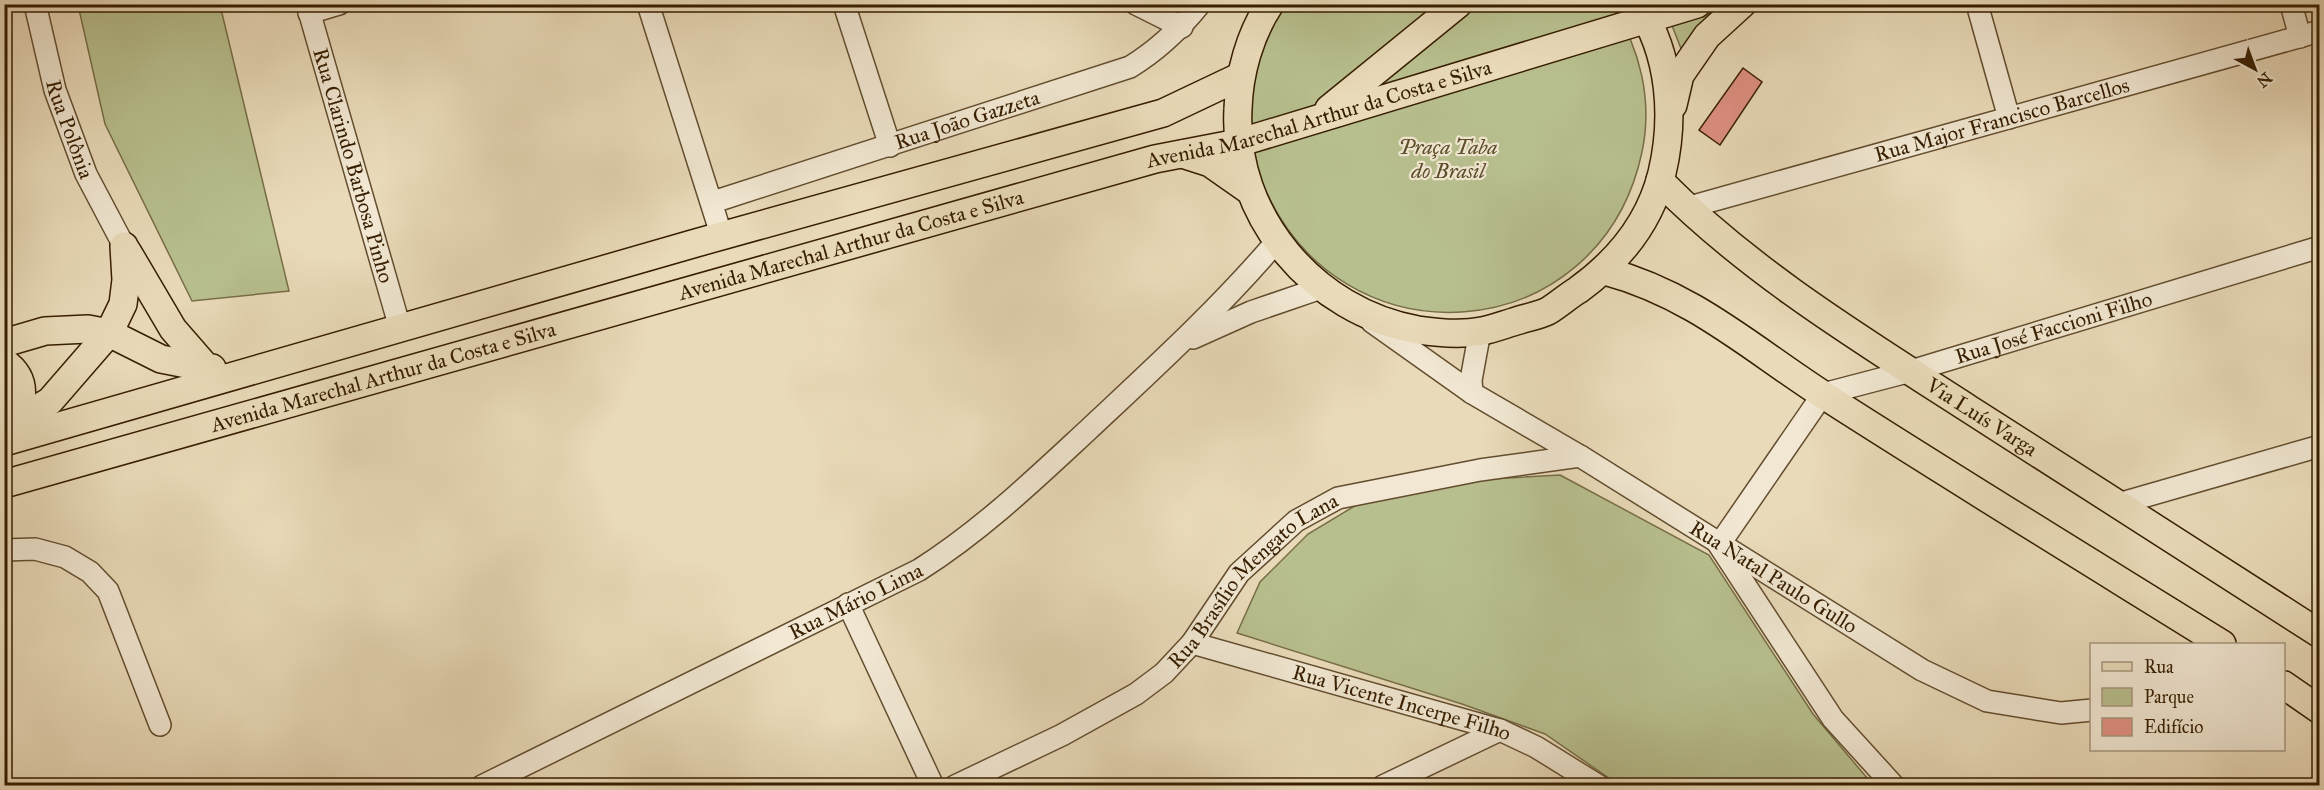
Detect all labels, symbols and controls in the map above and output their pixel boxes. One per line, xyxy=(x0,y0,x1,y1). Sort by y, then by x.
north arrow xyxy=(2225,39,2285,99)
street label: Rua Clarindo Barbosa Pinho xyxy=(307,45,399,286)
street label: Avenida Marechal Arthur da Costa e Silva xyxy=(1142,54,1495,174)
text: N xyxy=(2253,68,2276,92)
street label: Rua Major Francisco Barcellos xyxy=(1871,72,2132,168)
street label: Rua Polônia xyxy=(40,77,100,182)
street label: Rua João Gazzeta xyxy=(891,84,1043,155)
park label: Praça Taba do Brasil xyxy=(1399,134,1497,184)
street label: Avenida Marechal Arthur da Costa e Silva xyxy=(674,184,1026,306)
street label: Rua José Faccioni Filho xyxy=(1952,286,2155,370)
street label: Avenida Marechal Arthur da Costa e Silva xyxy=(207,316,559,438)
street label: Via Luís Varga xyxy=(1921,371,2042,462)
street label: Rua Brasílio Mengato Lana xyxy=(1162,487,1343,674)
street label: Rua Natal Paulo Gullo xyxy=(1685,515,1863,639)
street label: Rua Mário Lima xyxy=(784,557,927,645)
legend xyxy=(2090,643,2285,751)
text: Rua xyxy=(2144,656,2174,678)
street label: Rua Vicente Incerpe Filho xyxy=(1289,659,1516,747)
text: Parque xyxy=(2144,686,2194,709)
text: Edifício xyxy=(2144,716,2203,738)

